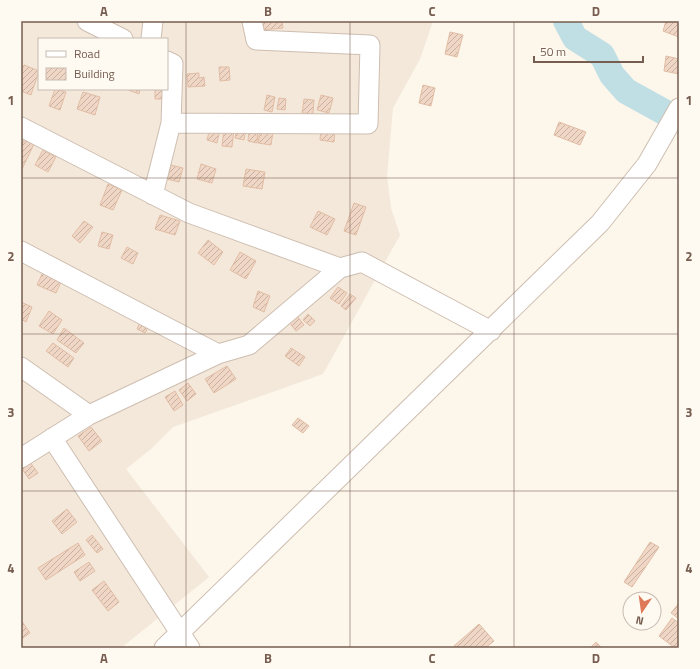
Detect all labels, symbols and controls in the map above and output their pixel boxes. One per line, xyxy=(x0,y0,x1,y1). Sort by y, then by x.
text: A xyxy=(100,1,108,21)
text: B xyxy=(264,1,272,21)
text: C xyxy=(428,1,436,21)
text: D xyxy=(592,1,600,21)
legend xyxy=(38,38,168,90)
scale bar xyxy=(534,38,643,64)
text: 50 m xyxy=(540,42,566,61)
text: Road xyxy=(74,44,100,63)
text: Building xyxy=(74,64,115,83)
text: 1 xyxy=(7,90,15,110)
text: 1 xyxy=(685,90,693,110)
text: 2 xyxy=(7,246,15,266)
text: 2 xyxy=(685,246,693,266)
text: 3 xyxy=(7,402,15,422)
text: 3 xyxy=(685,402,693,422)
text: 4 xyxy=(7,558,15,578)
text: 4 xyxy=(685,558,693,578)
north arrow xyxy=(622,591,662,631)
text: N xyxy=(634,612,645,629)
text: A xyxy=(100,648,108,668)
text: B xyxy=(264,648,272,668)
text: C xyxy=(428,648,436,668)
text: D xyxy=(592,648,600,668)

